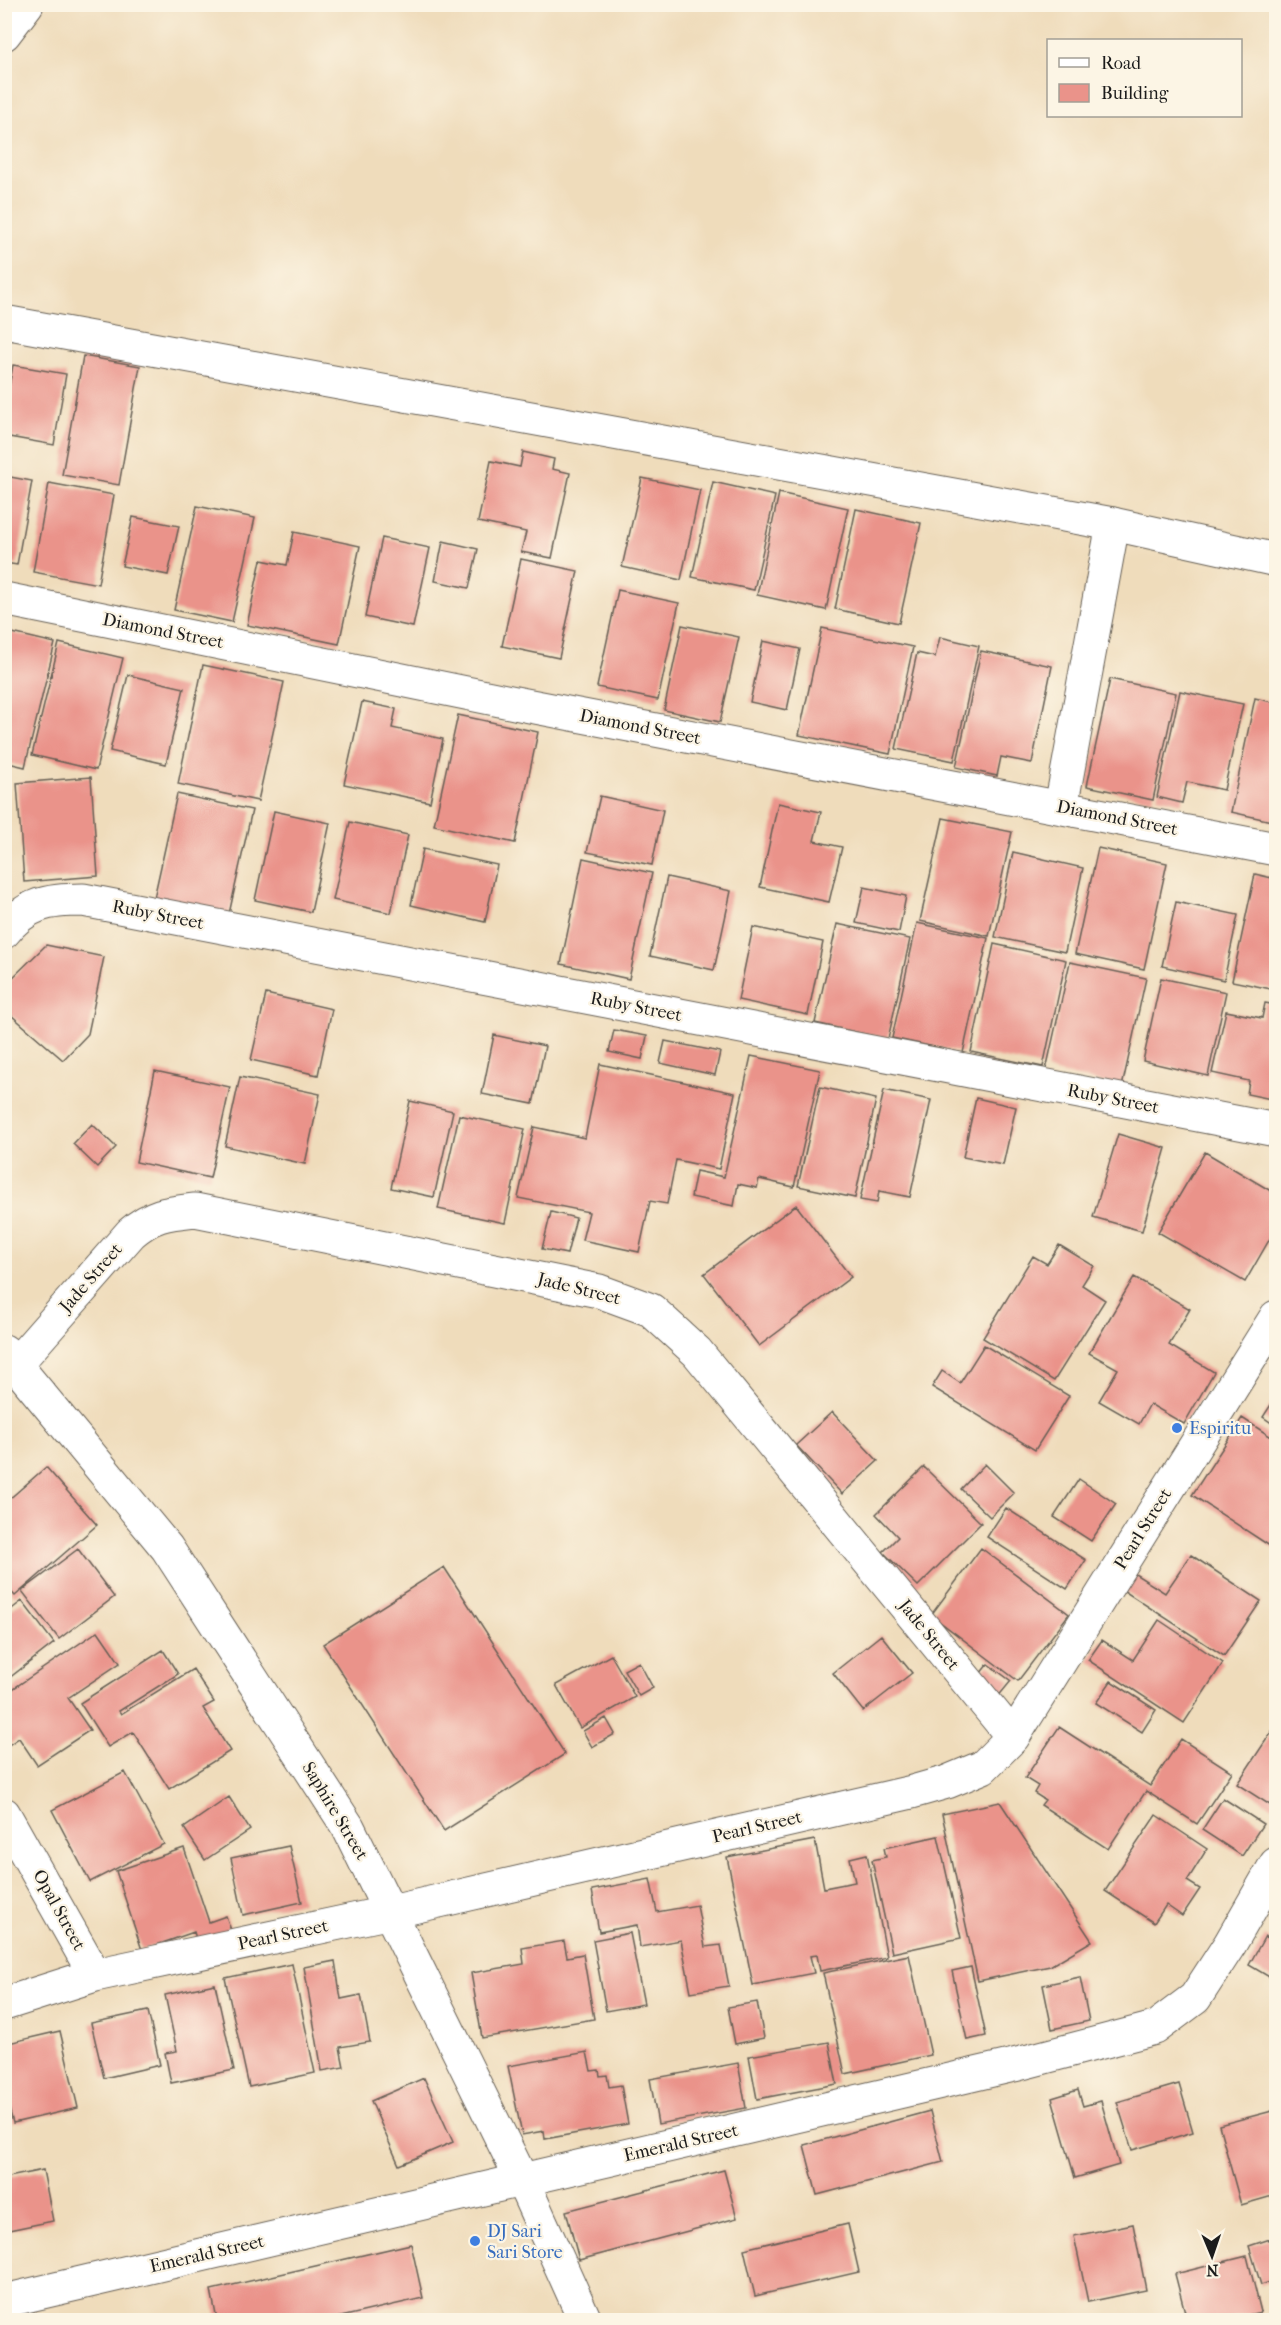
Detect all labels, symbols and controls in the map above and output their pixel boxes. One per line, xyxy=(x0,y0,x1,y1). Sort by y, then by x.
legend xyxy=(1047,39,1242,117)
text: Road xyxy=(1101,53,1141,74)
text: Building xyxy=(1101,83,1169,104)
street label: Diamond Street xyxy=(101,609,226,653)
street label: Diamond Street xyxy=(578,705,703,749)
street label: Diamond Street xyxy=(1055,796,1180,840)
street label: Ruby Street xyxy=(110,896,206,934)
street label: Ruby Street xyxy=(588,988,684,1026)
street label: Ruby Street xyxy=(1065,1080,1161,1118)
street label: Jade Street xyxy=(54,1239,127,1318)
street label: Jade Street xyxy=(533,1268,623,1310)
place label: Espiritu xyxy=(1189,1418,1251,1439)
marker: Espiritu xyxy=(1170,1421,1184,1435)
street label: Pearl Street xyxy=(1110,1484,1176,1573)
street label: Jade Street xyxy=(893,1594,964,1675)
street label: Saphire Street xyxy=(298,1758,373,1864)
street label: Pearl Street xyxy=(710,1806,805,1848)
street label: Opal Street xyxy=(28,1866,90,1954)
street label: Pearl Street xyxy=(236,1915,331,1955)
street label: Emerald Street xyxy=(622,2120,741,2166)
place label: DJ Sari Sari Store xyxy=(487,2221,563,2263)
north arrow xyxy=(1182,2226,1242,2286)
street label: Emerald Street xyxy=(148,2231,267,2277)
marker: DJ Sari Sari Store xyxy=(468,2234,482,2248)
text: N xyxy=(1205,2261,1219,2280)

